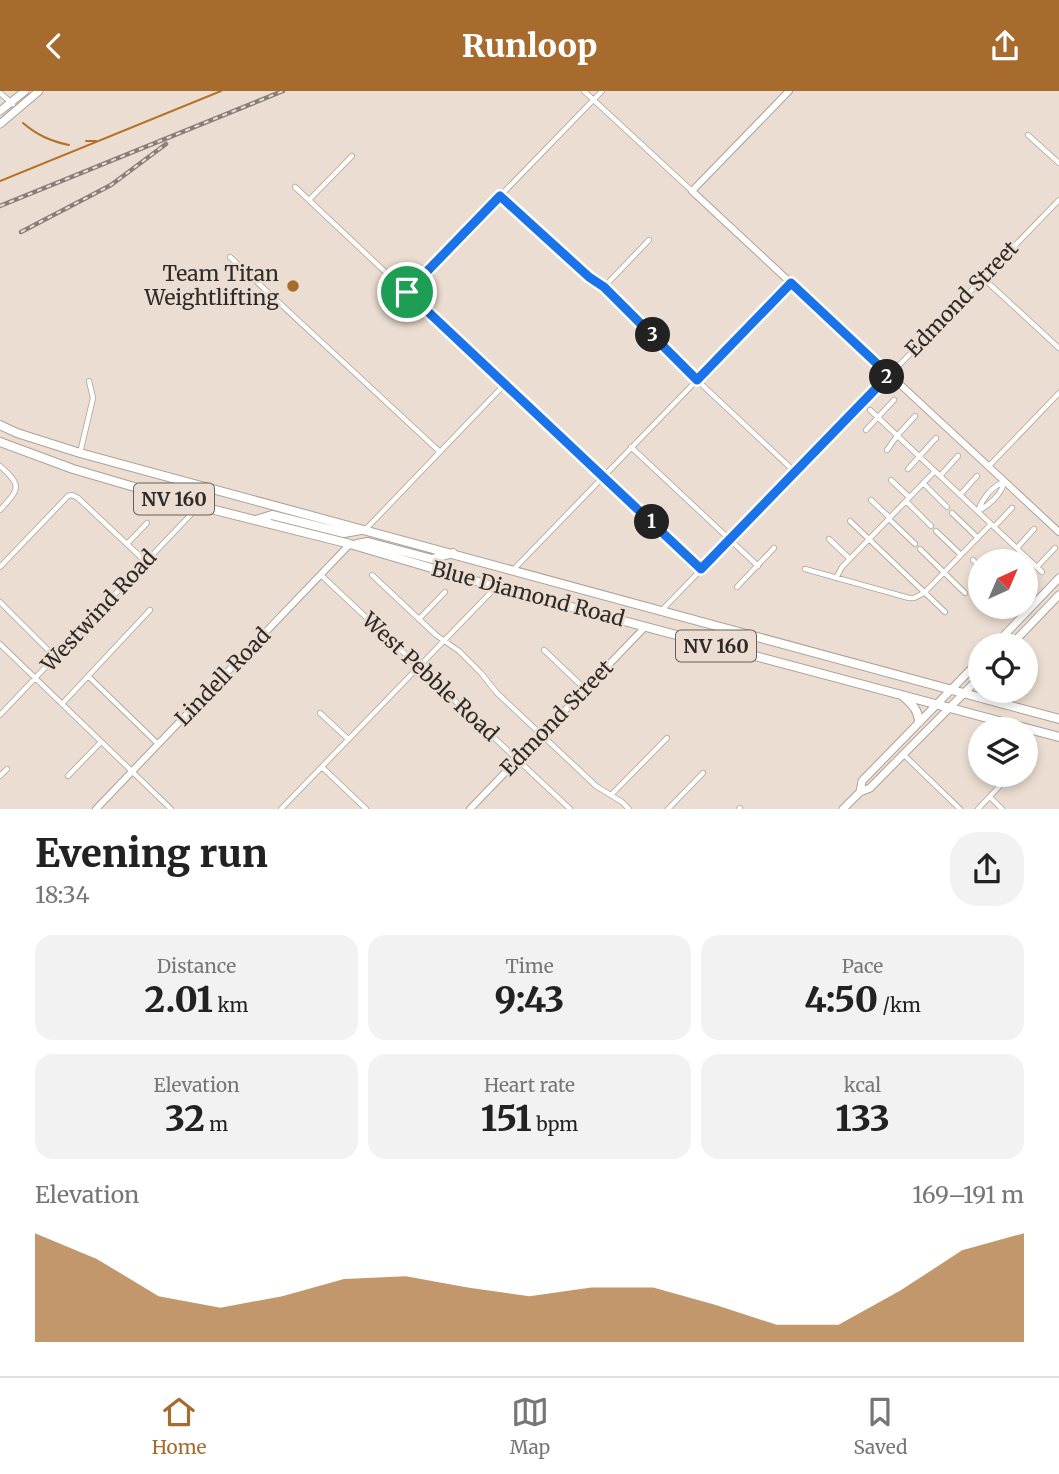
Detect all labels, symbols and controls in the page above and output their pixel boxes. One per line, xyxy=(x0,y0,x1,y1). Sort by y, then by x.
text: Runloop xyxy=(462,26,597,66)
icon: back xyxy=(35,27,73,65)
icon: share xyxy=(986,27,1024,65)
street label: Edmond Street xyxy=(900,235,1024,362)
place label: Team Titan Weightlifting xyxy=(143,260,279,311)
pin xyxy=(377,262,437,322)
icon: arrive xyxy=(388,273,426,311)
marker: Team Titan Weightlifting xyxy=(285,278,301,294)
pin: 3 xyxy=(636,317,670,353)
text: 3 xyxy=(647,322,658,346)
pin: 2 xyxy=(870,359,904,395)
text: 2 xyxy=(881,364,892,388)
road number: NV 160 xyxy=(134,483,214,515)
pin: 1 xyxy=(634,505,670,539)
text: 1 xyxy=(647,509,656,533)
street label: Westwind Road xyxy=(34,544,162,678)
north arrow xyxy=(968,549,1038,619)
map controls xyxy=(968,549,1038,787)
street label: Blue Diamond Road xyxy=(429,555,628,632)
street label: West Pebble Road xyxy=(356,606,505,747)
street label: Lindell Road xyxy=(169,622,276,731)
road number: NV 160 xyxy=(676,631,756,661)
button: locate xyxy=(968,633,1038,703)
street label: Edmond Street xyxy=(495,654,619,781)
button: layers xyxy=(968,717,1038,787)
text: Evening run xyxy=(35,830,268,877)
button: share xyxy=(950,832,1024,906)
text: 18:34 xyxy=(35,880,90,909)
text: Distance xyxy=(157,954,236,978)
text: Time xyxy=(505,954,554,978)
text: Pace xyxy=(842,954,883,978)
text: 2.01 xyxy=(145,978,213,1022)
text: 9:43 xyxy=(495,978,564,1022)
text: 4:50 xyxy=(804,978,878,1022)
text: km xyxy=(213,993,248,1017)
text: /km xyxy=(878,993,921,1017)
text: Elevation xyxy=(153,1073,240,1097)
text: Heart rate xyxy=(484,1073,575,1097)
text: kcal xyxy=(844,1073,881,1097)
text: 32 xyxy=(165,1097,205,1141)
text: 151 xyxy=(481,1097,532,1141)
text: 133 xyxy=(835,1097,890,1141)
text: m xyxy=(205,1112,228,1136)
text: bpm xyxy=(532,1112,578,1136)
text: Elevation xyxy=(35,1180,139,1209)
text: 169–191 m xyxy=(912,1180,1024,1209)
tab: Home xyxy=(152,1393,206,1459)
tab: Map xyxy=(510,1393,550,1459)
tab: Saved xyxy=(853,1393,907,1459)

